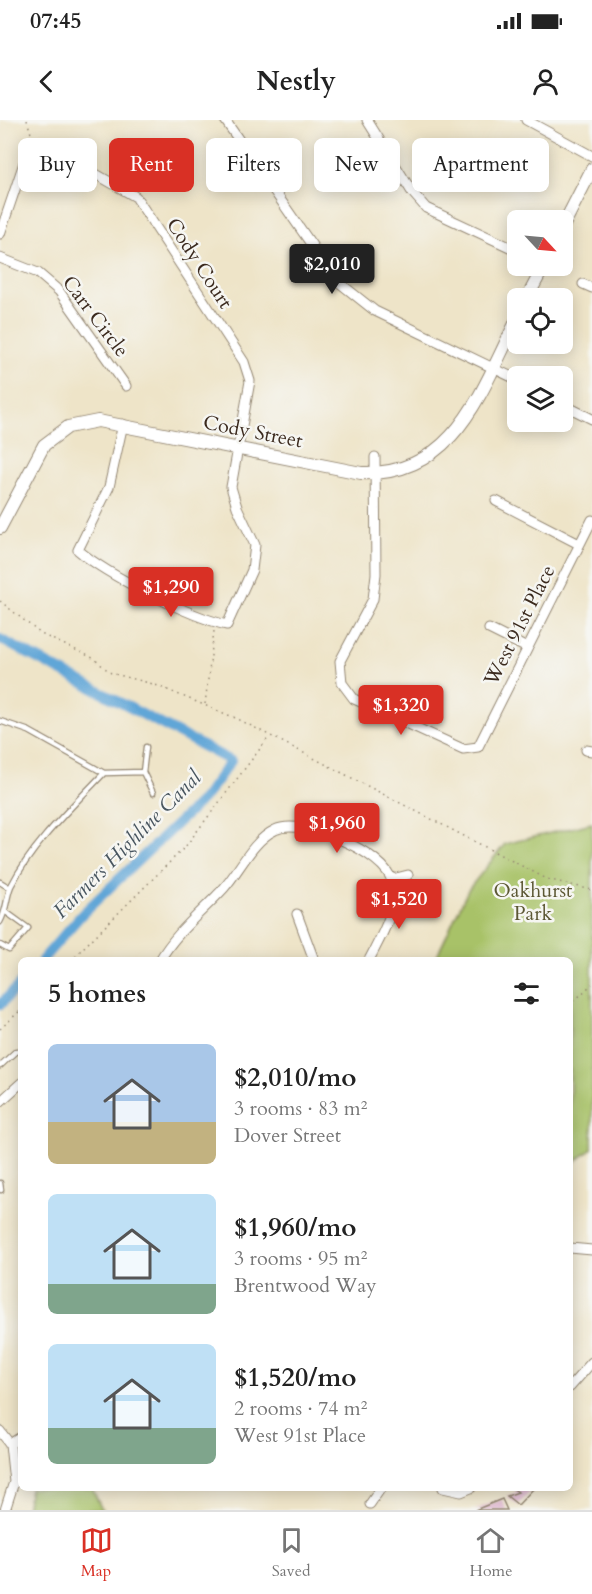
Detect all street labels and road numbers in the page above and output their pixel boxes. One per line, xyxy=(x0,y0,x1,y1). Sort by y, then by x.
street label: Cody Court xyxy=(160,213,239,315)
street label: Carr Circle xyxy=(56,270,135,363)
street label: Cody Street xyxy=(201,409,306,454)
street label: West 91st Place xyxy=(477,560,561,691)

